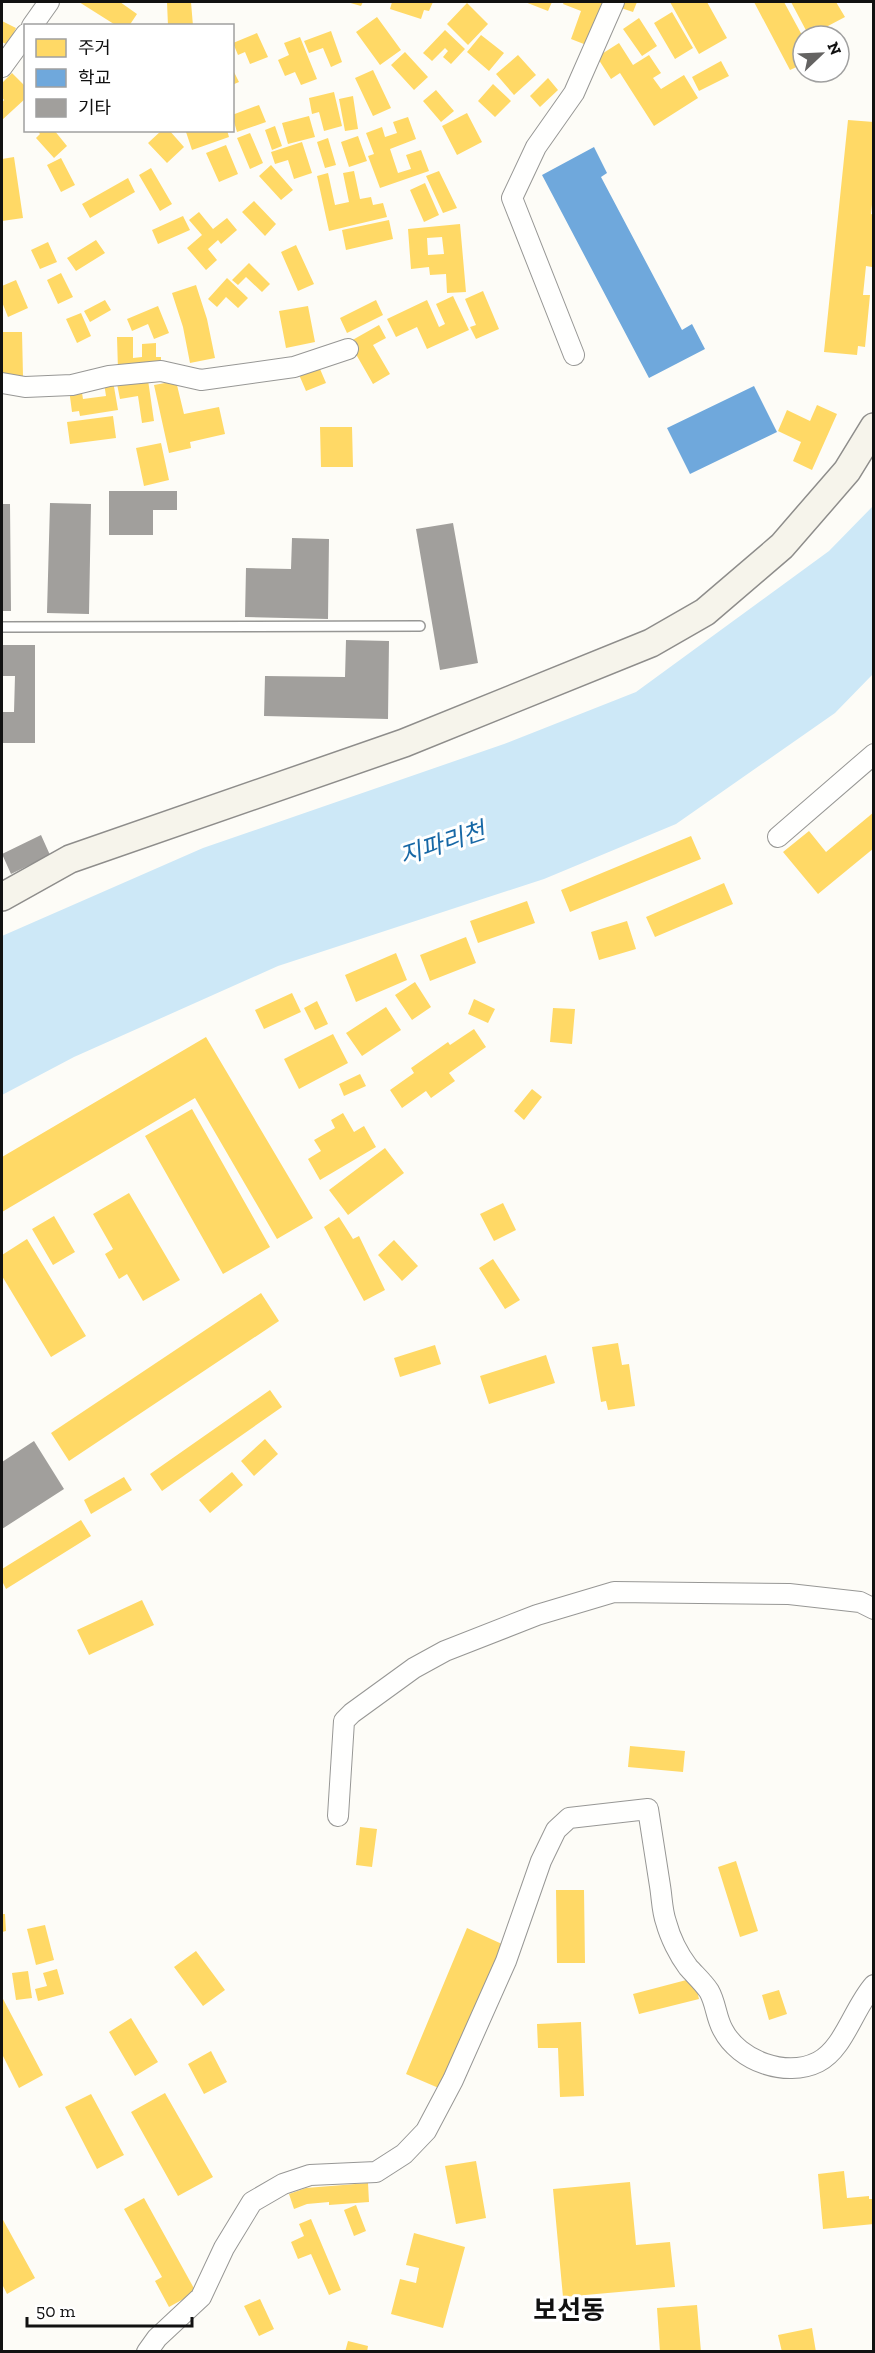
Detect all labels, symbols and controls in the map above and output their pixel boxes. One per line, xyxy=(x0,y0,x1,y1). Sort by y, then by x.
legend xyxy=(24,24,234,132)
north arrow xyxy=(791,24,851,84)
text: 주거 xyxy=(78,37,111,59)
text: N xyxy=(823,39,845,58)
text: 학교 xyxy=(78,67,111,89)
text: 기타 xyxy=(78,97,112,119)
water label: 지파리천 xyxy=(396,815,491,870)
scale bar xyxy=(27,2290,192,2328)
district label: 보선동 xyxy=(533,2294,605,2326)
text: 50 m xyxy=(36,2300,76,2322)

